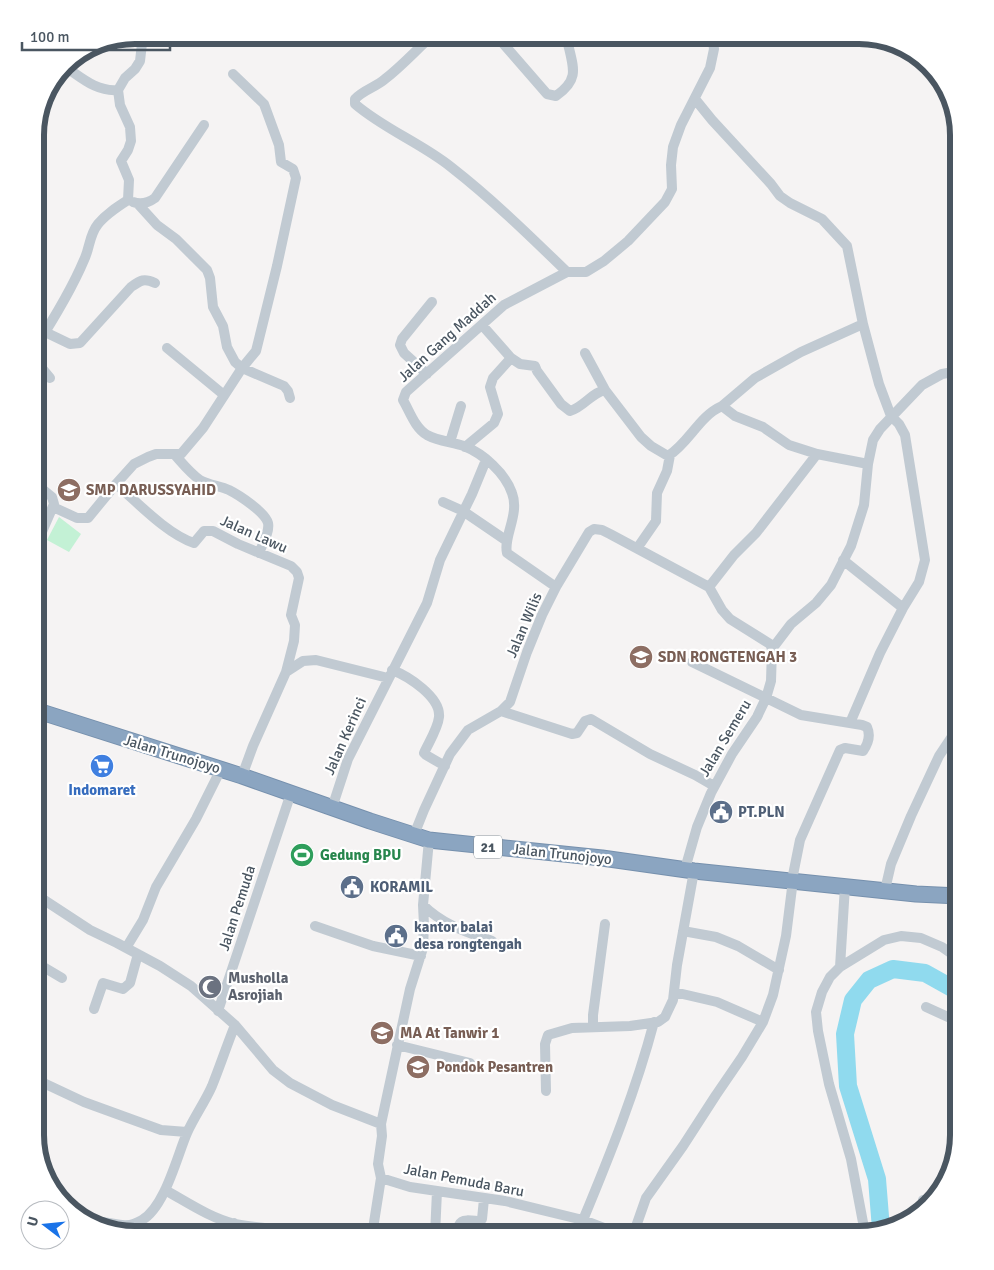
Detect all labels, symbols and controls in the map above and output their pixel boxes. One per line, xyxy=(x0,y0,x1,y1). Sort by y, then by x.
scale bar xyxy=(22,20,170,52)
text: 100 m xyxy=(30,28,70,46)
street label: Jalan Gang Maddah xyxy=(394,288,500,386)
school or university icon: SMP DARUSSYAHID xyxy=(56,477,82,503)
place label: SMP DARUSSYAHID xyxy=(86,481,216,499)
street label: Jalan Lawu xyxy=(218,511,290,557)
street label: Jalan Wilis xyxy=(502,589,546,660)
school or university icon: SDN RONGTENGAH 3 xyxy=(628,644,654,670)
place label: SDN RONGTENGAH 3 xyxy=(658,648,797,666)
street label: Jalan Kerinci xyxy=(320,694,370,778)
street label: Jalan Semeru xyxy=(695,696,755,780)
street label: Jalan Trunojoyo xyxy=(121,731,223,777)
supermarket icon: Indomaret xyxy=(89,753,115,779)
place label: Indomaret xyxy=(68,781,136,799)
public building icon: PT.PLN xyxy=(708,799,734,825)
place label: PT.PLN xyxy=(738,803,785,821)
road number: 21 xyxy=(474,836,502,859)
street label: Jalan Trunojoyo xyxy=(511,840,613,868)
sports icon: Gedung BPU xyxy=(289,842,315,868)
place label: Gedung BPU xyxy=(320,846,401,864)
street label: Jalan Pemuda xyxy=(215,863,259,953)
public building icon: KORAMIL xyxy=(339,874,365,900)
place label: KORAMIL xyxy=(370,878,433,896)
place label: kantor balai desa rongtengah xyxy=(414,918,522,953)
public building icon: kantor balai desa rongtengah xyxy=(383,923,409,949)
place label: Musholla Asrojiah xyxy=(228,969,289,1004)
mosque icon: Musholla Asrojiah xyxy=(197,974,223,1000)
school or university icon: MA At Tanwir 1 xyxy=(369,1020,395,1046)
place label: MA At Tanwir 1 xyxy=(400,1024,499,1042)
school or university icon: Pondok Pesantren xyxy=(405,1054,431,1080)
place label: Pondok Pesantren xyxy=(436,1058,553,1076)
street label: Jalan Pemuda Baru xyxy=(402,1159,526,1201)
north arrow xyxy=(20,1200,70,1250)
text: U xyxy=(24,1215,42,1228)

